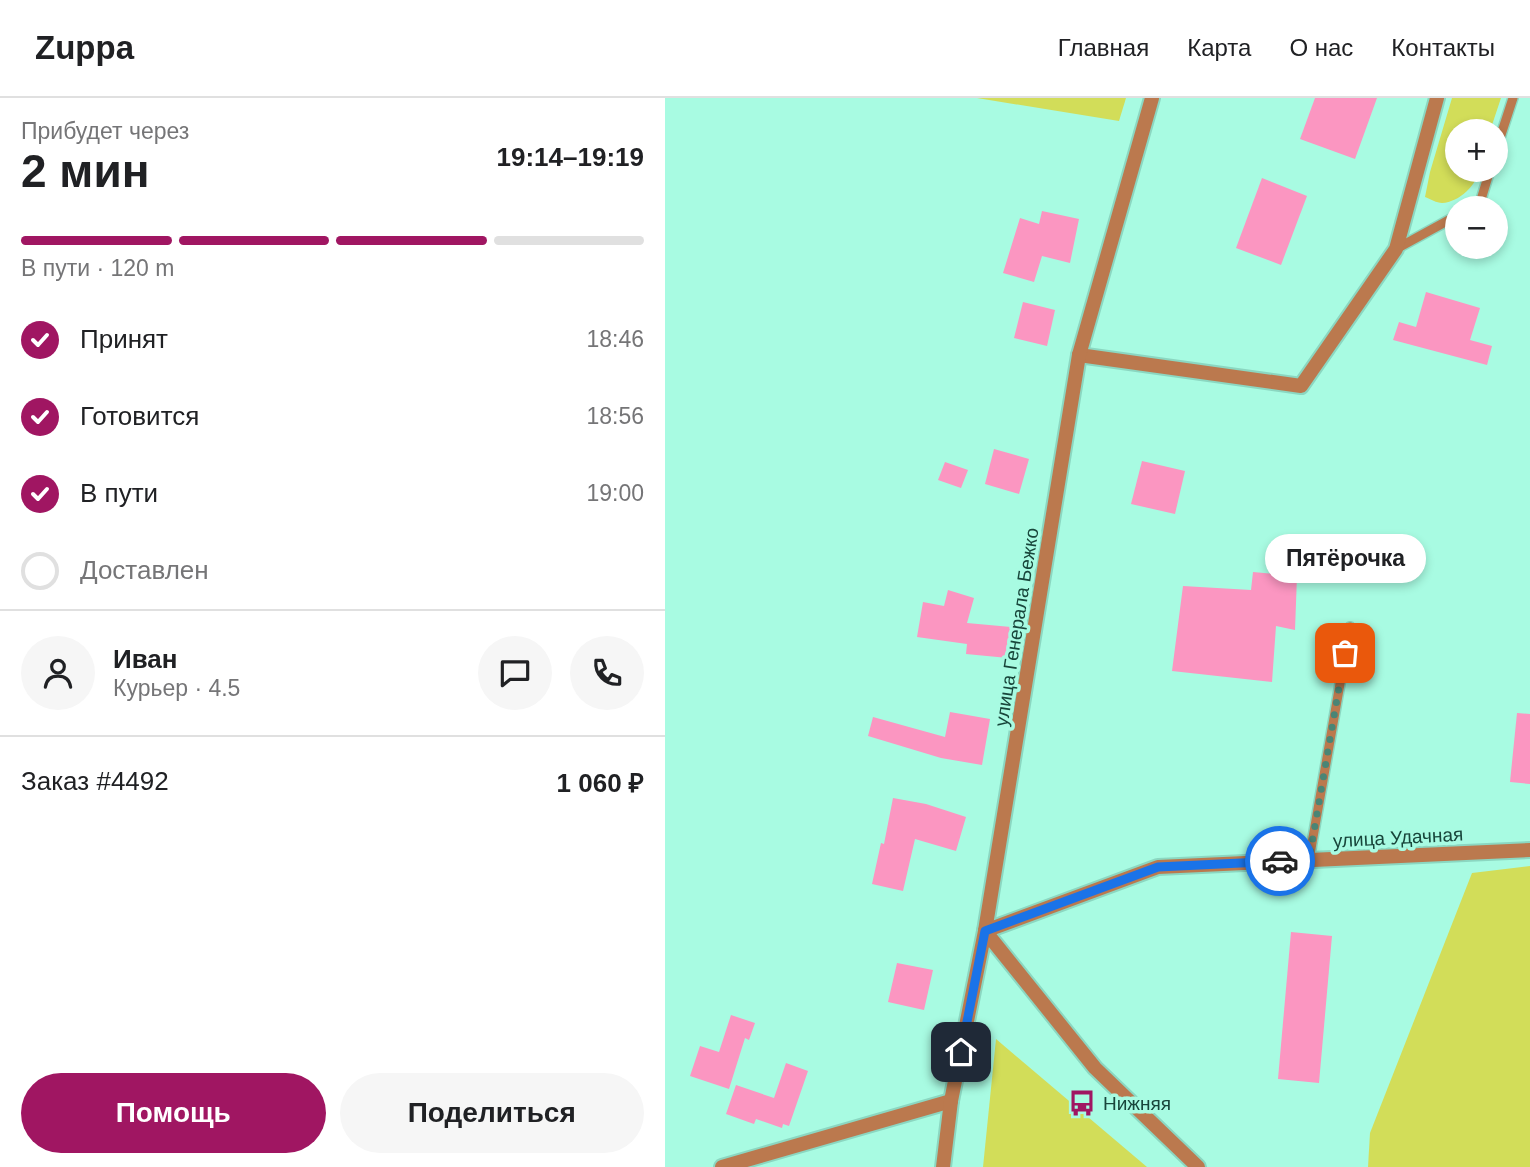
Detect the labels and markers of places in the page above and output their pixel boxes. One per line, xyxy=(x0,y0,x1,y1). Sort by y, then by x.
callout: Пятёрочка xyxy=(1265,534,1425,583)
pin xyxy=(1315,623,1375,683)
pin xyxy=(931,1022,991,1082)
bus stop icon: Нижняя xyxy=(1067,1088,1097,1118)
place label: Нижняя xyxy=(1103,1093,1171,1114)

